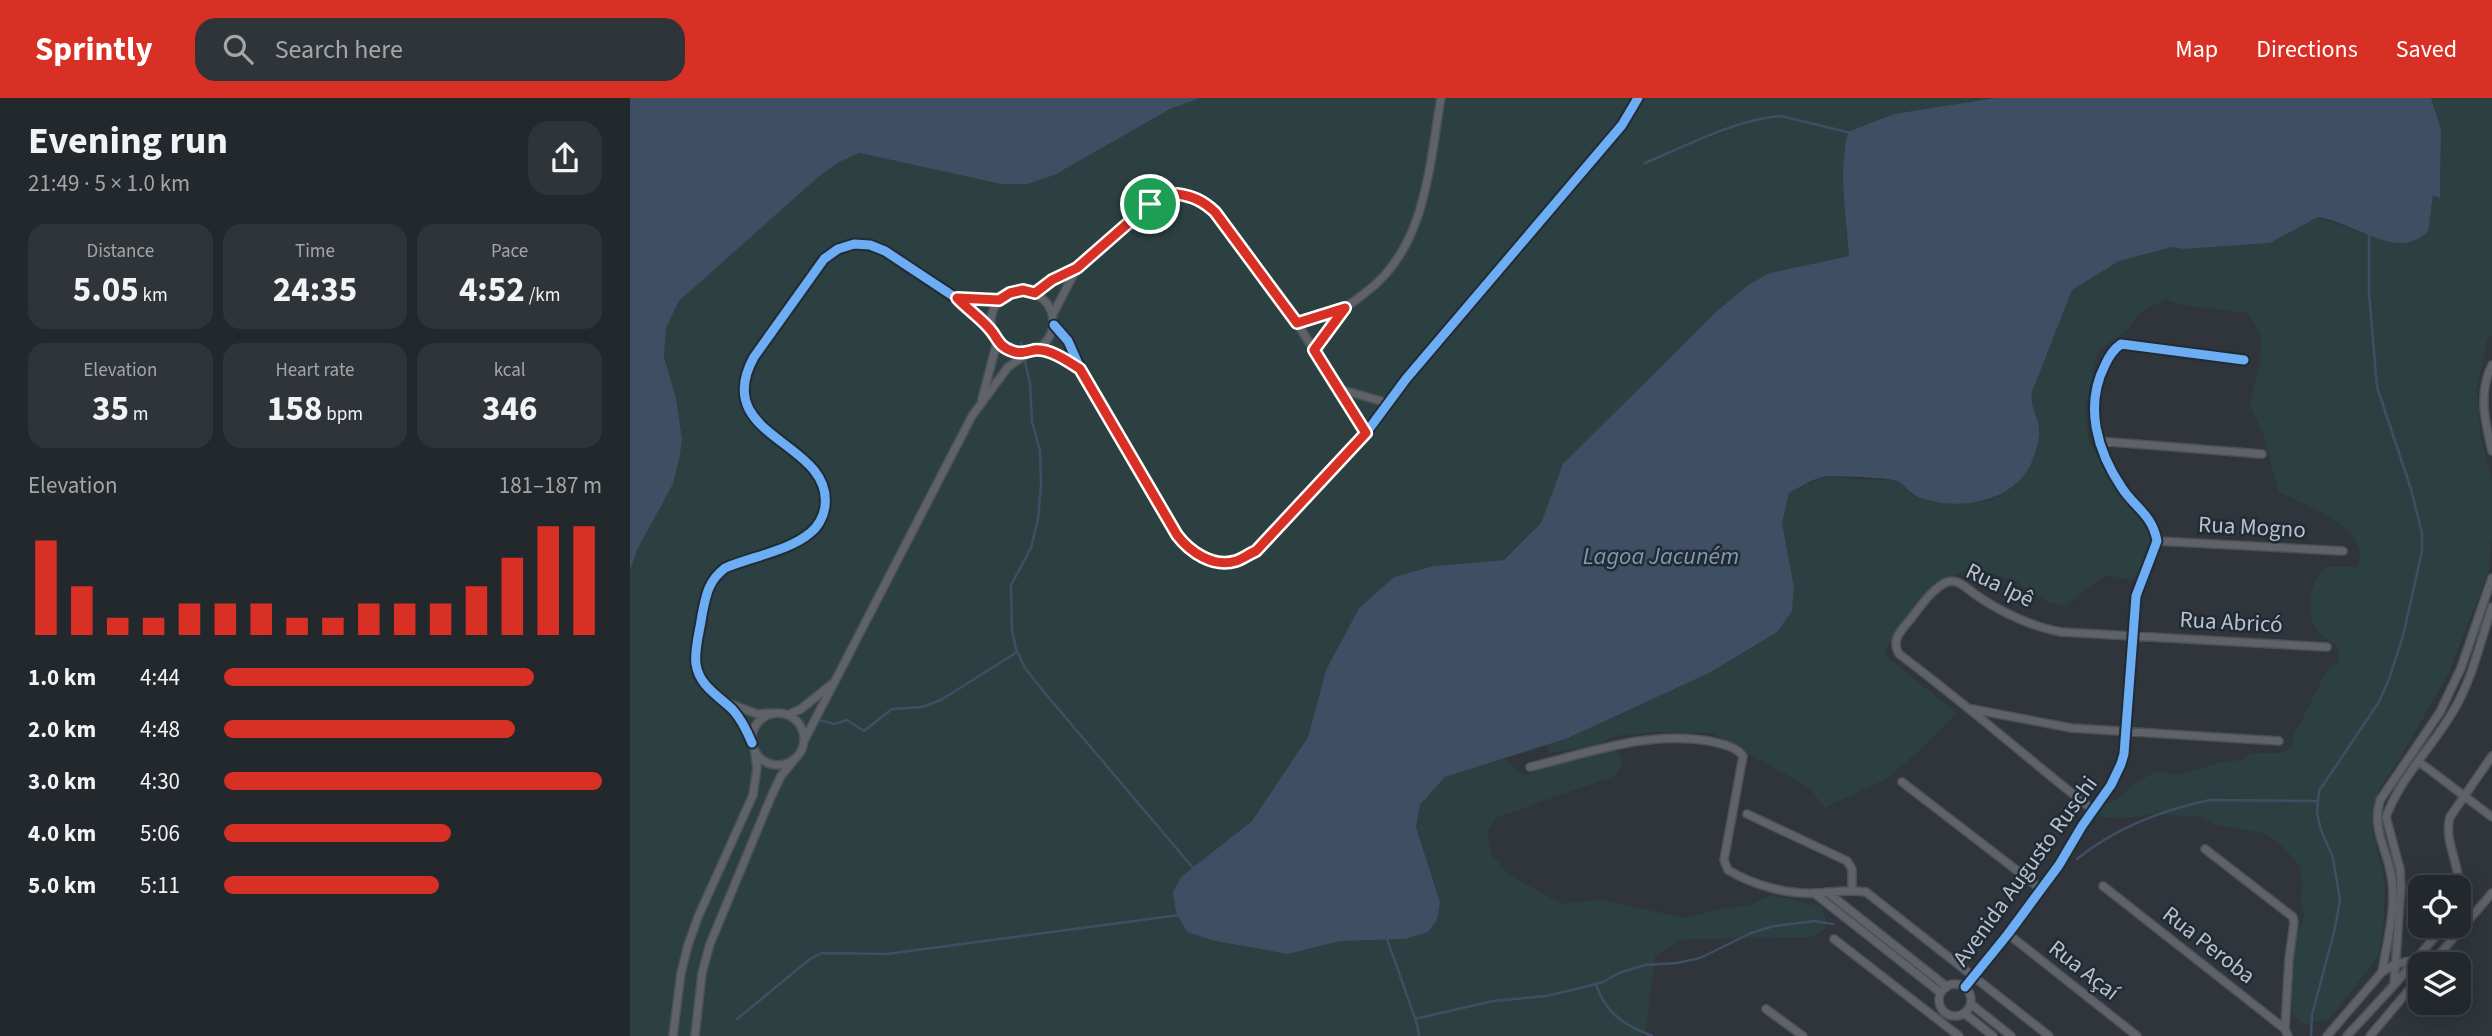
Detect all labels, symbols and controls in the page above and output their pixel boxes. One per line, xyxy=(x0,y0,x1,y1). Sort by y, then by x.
search box xyxy=(195,18,685,81)
text: Sprintly xyxy=(35,26,153,73)
icon: search xyxy=(219,30,257,68)
text: Search here xyxy=(275,31,403,68)
text: Map xyxy=(2175,32,2218,67)
text: Directions xyxy=(2256,32,2358,67)
text: Saved xyxy=(2396,32,2457,67)
text: Evening run xyxy=(28,114,228,168)
button: share xyxy=(528,121,602,195)
text: 21:49 · 5 × 1.0 km xyxy=(28,167,190,200)
pin xyxy=(1120,174,1180,234)
icon: arrive xyxy=(1131,185,1169,223)
text: Distance xyxy=(87,238,154,265)
text: Time xyxy=(295,238,335,265)
text: Pace xyxy=(491,238,528,265)
text: 5.05 xyxy=(73,265,139,315)
text: 24:35 xyxy=(273,265,357,315)
text: 4:52 xyxy=(459,265,525,315)
text: km xyxy=(139,282,168,309)
text: /km xyxy=(525,282,560,309)
text: Elevation xyxy=(83,357,157,384)
text: Heart rate xyxy=(275,357,354,384)
text: kcal xyxy=(494,357,526,384)
text: 35 xyxy=(92,384,129,434)
text: 158 xyxy=(267,384,322,434)
text: 346 xyxy=(482,384,537,434)
text: m xyxy=(129,401,149,428)
text: bpm xyxy=(322,401,363,428)
text: Elevation xyxy=(28,469,118,502)
text: 181–187 m xyxy=(499,469,602,502)
street label: Rua Mogno xyxy=(2197,508,2307,546)
water label: Lagoa Jacuném xyxy=(1583,539,1739,574)
street label: Rua Ipê xyxy=(1960,554,2040,616)
street label: Rua Abricó xyxy=(2179,603,2283,641)
text: 1.0 km xyxy=(28,661,96,694)
text: 4:44 xyxy=(140,661,180,694)
text: 2.0 km xyxy=(28,713,96,746)
text: 4:48 xyxy=(140,713,180,746)
text: 3.0 km xyxy=(28,765,96,798)
text: 4:30 xyxy=(140,765,180,798)
street label: Avenida Augusto Ruschi xyxy=(1945,769,2105,973)
text: 4.0 km xyxy=(28,817,96,850)
text: 5:06 xyxy=(140,817,180,850)
text: 5.0 km xyxy=(28,869,96,902)
text: 5:11 xyxy=(140,869,180,902)
map controls xyxy=(2408,875,2471,1015)
button: locate xyxy=(2408,875,2471,938)
street label: Rua Peroba xyxy=(2156,898,2262,992)
street label: Rua Açaí xyxy=(2042,932,2127,1009)
button: layers xyxy=(2408,952,2471,1015)

